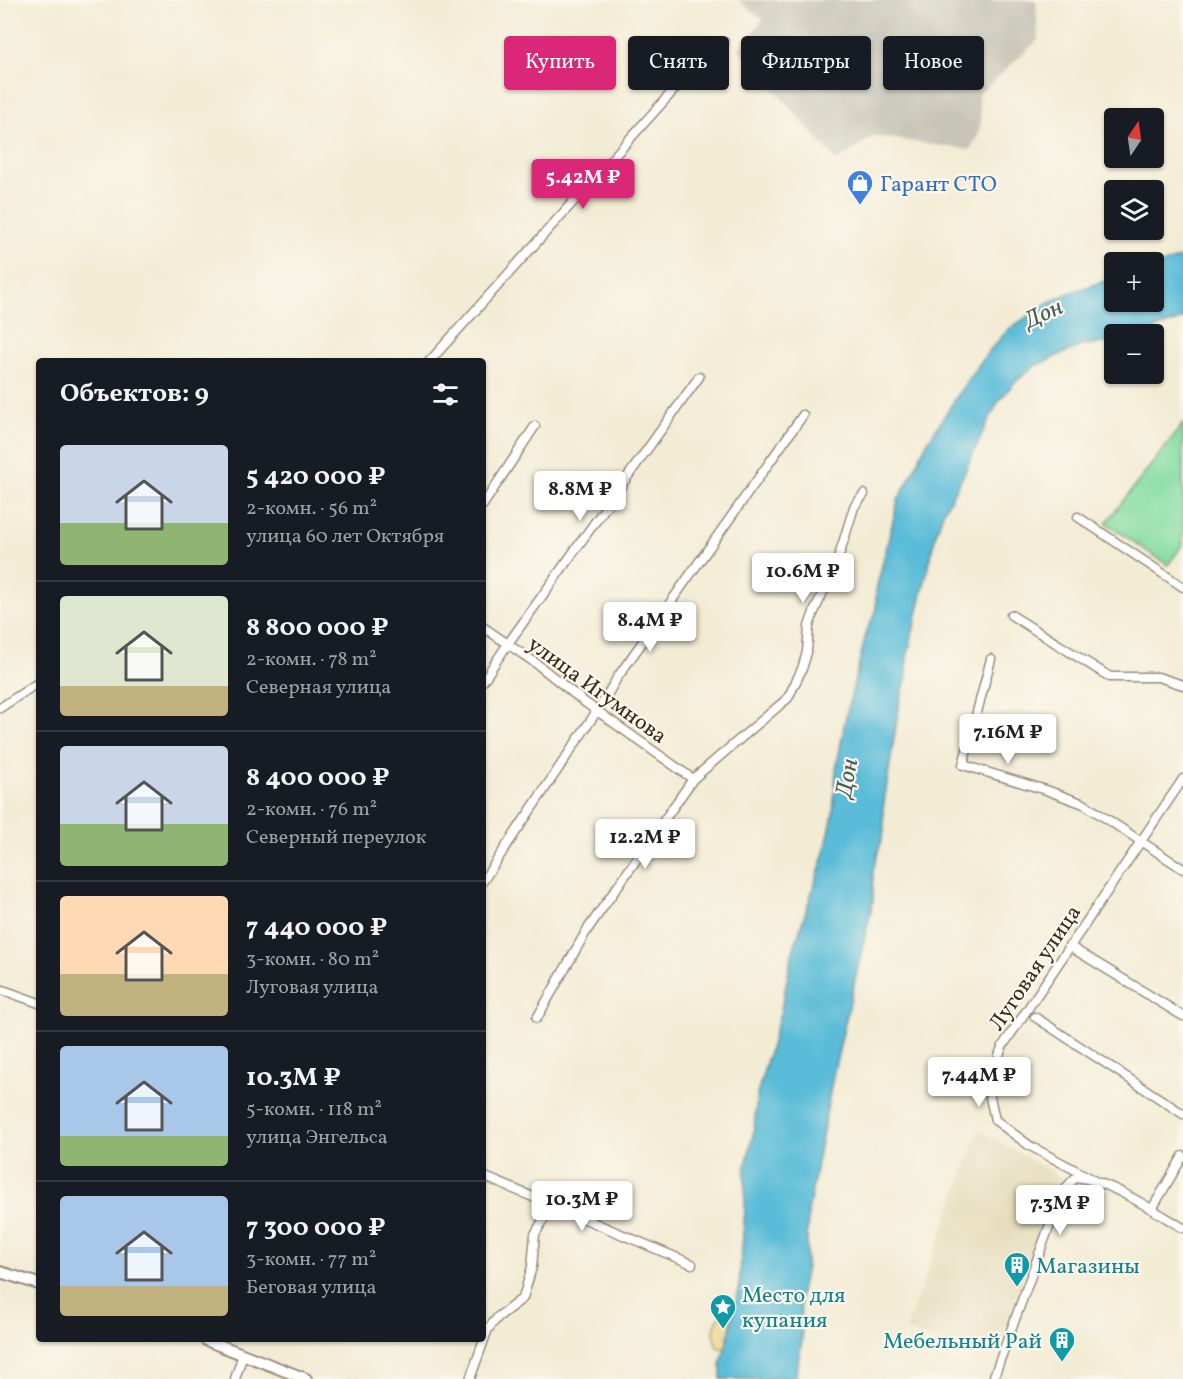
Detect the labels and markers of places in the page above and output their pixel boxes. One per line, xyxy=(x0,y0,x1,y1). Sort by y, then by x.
pin: 5.42M ₽ xyxy=(528,159,638,210)
shop icon: Гарант СТО xyxy=(845,168,875,206)
place label: Гарант СТО xyxy=(880,170,997,201)
pin: 8.8M ₽ xyxy=(531,471,629,522)
pin: 10.6M ₽ xyxy=(748,553,858,604)
pin: 8.4M ₽ xyxy=(601,602,699,653)
pin: 7.16M ₽ xyxy=(953,714,1063,765)
pin: 12.2M ₽ xyxy=(590,819,700,870)
pin: 7.44M ₽ xyxy=(924,1057,1034,1108)
pin: 10.3M ₽ xyxy=(527,1181,637,1232)
pin: 7.3M ₽ xyxy=(1011,1185,1109,1236)
building icon: Магазины xyxy=(1002,1250,1032,1288)
place label: Магазины xyxy=(1036,1252,1140,1283)
place label: Место для купания xyxy=(742,1281,845,1337)
place icon: Место для купания xyxy=(708,1292,738,1330)
building icon: Мебельный Рай xyxy=(1047,1325,1077,1363)
place label: Мебельный Рай xyxy=(883,1327,1042,1358)

